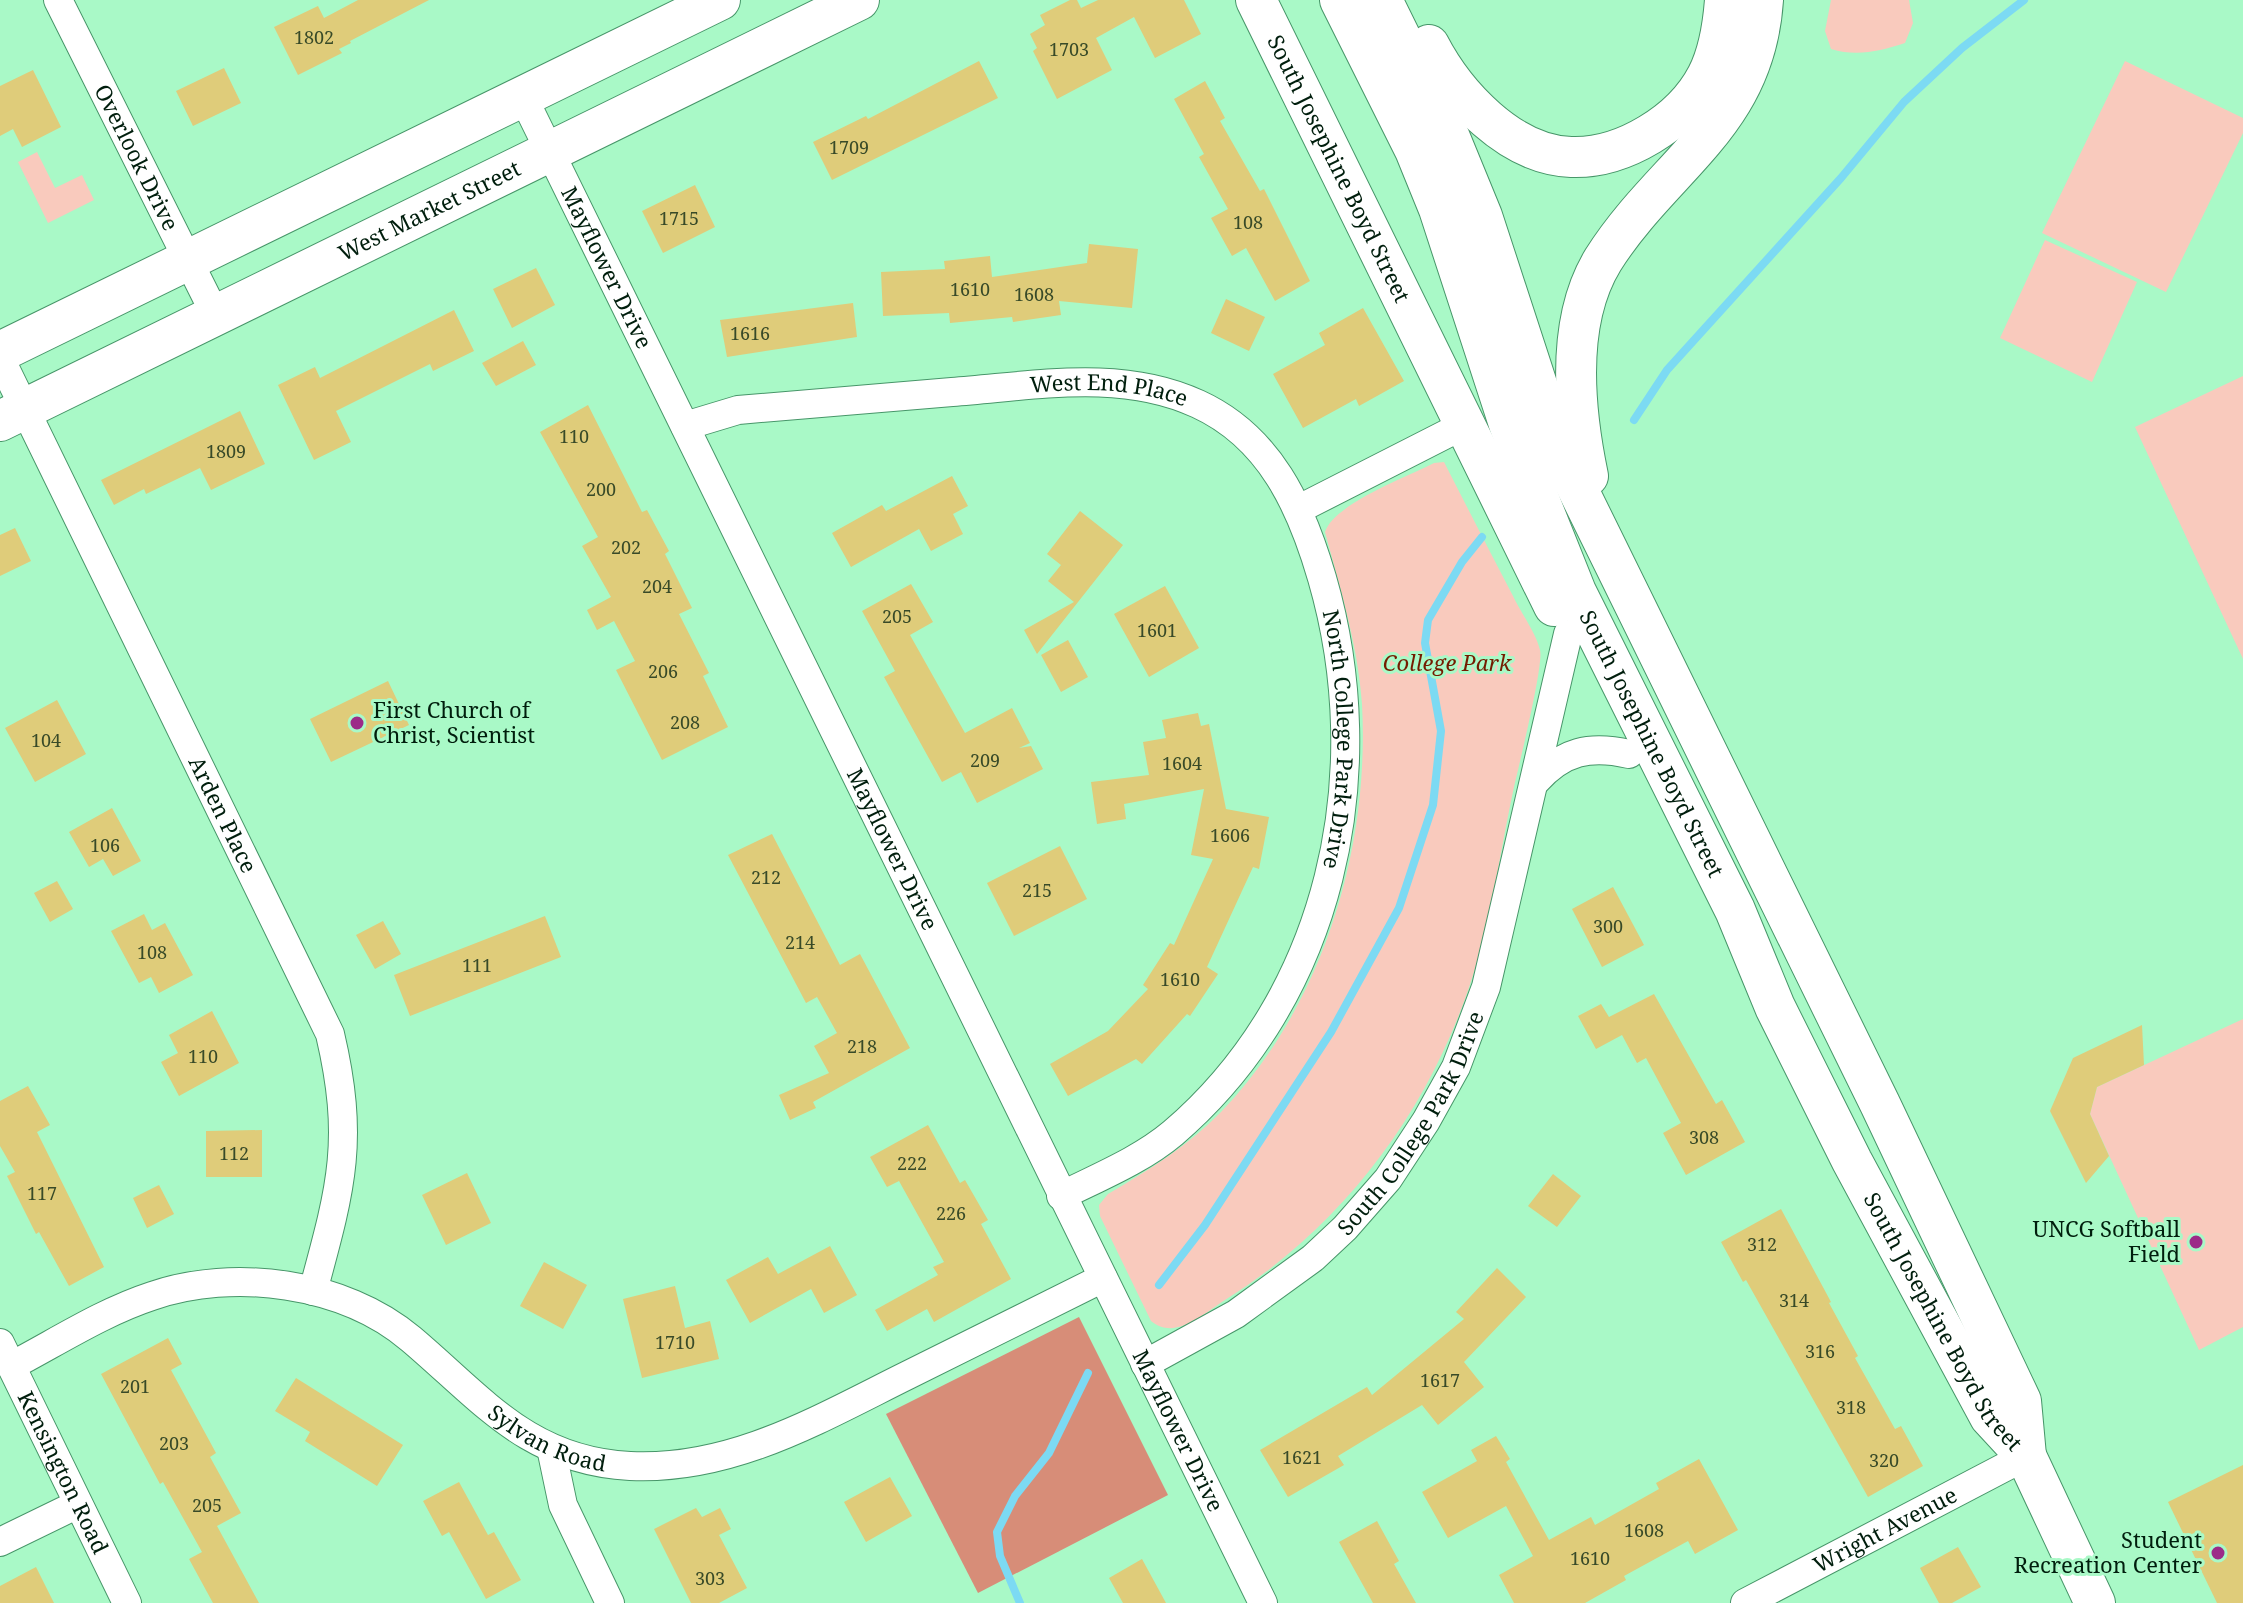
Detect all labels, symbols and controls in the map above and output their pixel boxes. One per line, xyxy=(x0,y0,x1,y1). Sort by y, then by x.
house number: 1802 xyxy=(294,25,334,49)
street label: South Josephine Boyd Street xyxy=(1261,30,1418,307)
house number: 1703 xyxy=(1049,37,1089,61)
street label: Overlook Drive xyxy=(88,79,187,235)
house number: 1709 xyxy=(829,135,869,159)
street label: West Market Street xyxy=(333,152,525,267)
street label: Mayflower Drive xyxy=(555,181,660,353)
house number: 1715 xyxy=(659,206,699,230)
house number: 108 xyxy=(1233,210,1263,234)
house number: 1610 xyxy=(950,277,990,301)
house number: 1608 xyxy=(1014,282,1054,306)
house number: 1616 xyxy=(730,321,770,345)
street label: West End Place xyxy=(1029,366,1193,412)
house number: 110 xyxy=(559,424,589,448)
house number: 1809 xyxy=(206,439,246,463)
house number: 200 xyxy=(586,477,616,501)
house number: 202 xyxy=(611,535,641,559)
house number: 204 xyxy=(642,574,672,598)
house number: 205 xyxy=(882,604,912,628)
street label: South Josephine Boyd Street xyxy=(1574,605,1732,882)
street label: North College Park Drive xyxy=(1317,607,1361,872)
house number: 1601 xyxy=(1137,618,1177,642)
park label: College Park xyxy=(1383,647,1513,677)
house number: 206 xyxy=(648,659,678,683)
place label: First Church of Christ, Scientist xyxy=(373,694,535,749)
house number: 208 xyxy=(670,710,700,734)
marker: First Church of Christ, Scientist xyxy=(348,714,366,732)
house number: 104 xyxy=(31,728,61,752)
house number: 209 xyxy=(970,748,1000,772)
street label: Arden Place xyxy=(183,751,265,877)
house number: 1604 xyxy=(1162,751,1202,775)
street label: Mayflower Drive xyxy=(841,763,946,935)
house number: 1606 xyxy=(1210,823,1250,847)
house number: 106 xyxy=(90,833,120,857)
house number: 212 xyxy=(751,865,781,889)
house number: 215 xyxy=(1022,878,1052,902)
house number: 300 xyxy=(1593,914,1623,938)
house number: 214 xyxy=(785,930,815,954)
house number: 108 xyxy=(137,940,167,964)
house number: 111 xyxy=(462,953,492,977)
house number: 1610 xyxy=(1160,967,1200,991)
street label: South College Park Drive xyxy=(1330,1006,1490,1241)
house number: 218 xyxy=(847,1034,877,1058)
house number: 110 xyxy=(188,1044,218,1068)
house number: 308 xyxy=(1689,1125,1719,1149)
house number: 112 xyxy=(219,1141,249,1165)
house number: 222 xyxy=(897,1151,927,1175)
house number: 117 xyxy=(27,1181,57,1205)
street label: South Josephine Boyd Street xyxy=(1858,1187,2030,1457)
house number: 226 xyxy=(936,1201,966,1225)
place label: UNCG Softball Field xyxy=(2032,1213,2180,1268)
house number: 312 xyxy=(1747,1232,1777,1256)
marker: UNCG Softball Field xyxy=(2187,1233,2205,1251)
house number: 314 xyxy=(1779,1288,1809,1312)
house number: 1710 xyxy=(655,1330,695,1354)
house number: 316 xyxy=(1805,1339,1835,1363)
street label: Mayflower Drive xyxy=(1127,1344,1232,1516)
house number: 1617 xyxy=(1420,1368,1460,1392)
house number: 201 xyxy=(120,1374,150,1398)
street label: Kensington Road xyxy=(12,1386,117,1559)
house number: 318 xyxy=(1836,1395,1866,1419)
street label: Sylvan Road xyxy=(482,1397,609,1478)
house number: 203 xyxy=(159,1431,189,1455)
house number: 1621 xyxy=(1282,1445,1322,1469)
house number: 320 xyxy=(1869,1448,1899,1472)
street label: Wright Avenue xyxy=(1807,1479,1962,1579)
house number: 205 xyxy=(192,1493,222,1517)
house number: 1608 xyxy=(1624,1518,1664,1542)
place label: Student Recreation Center xyxy=(2014,1524,2203,1579)
marker: Student Recreation Center xyxy=(2209,1544,2227,1562)
house number: 1610 xyxy=(1570,1546,1610,1570)
house number: 303 xyxy=(695,1566,725,1590)

